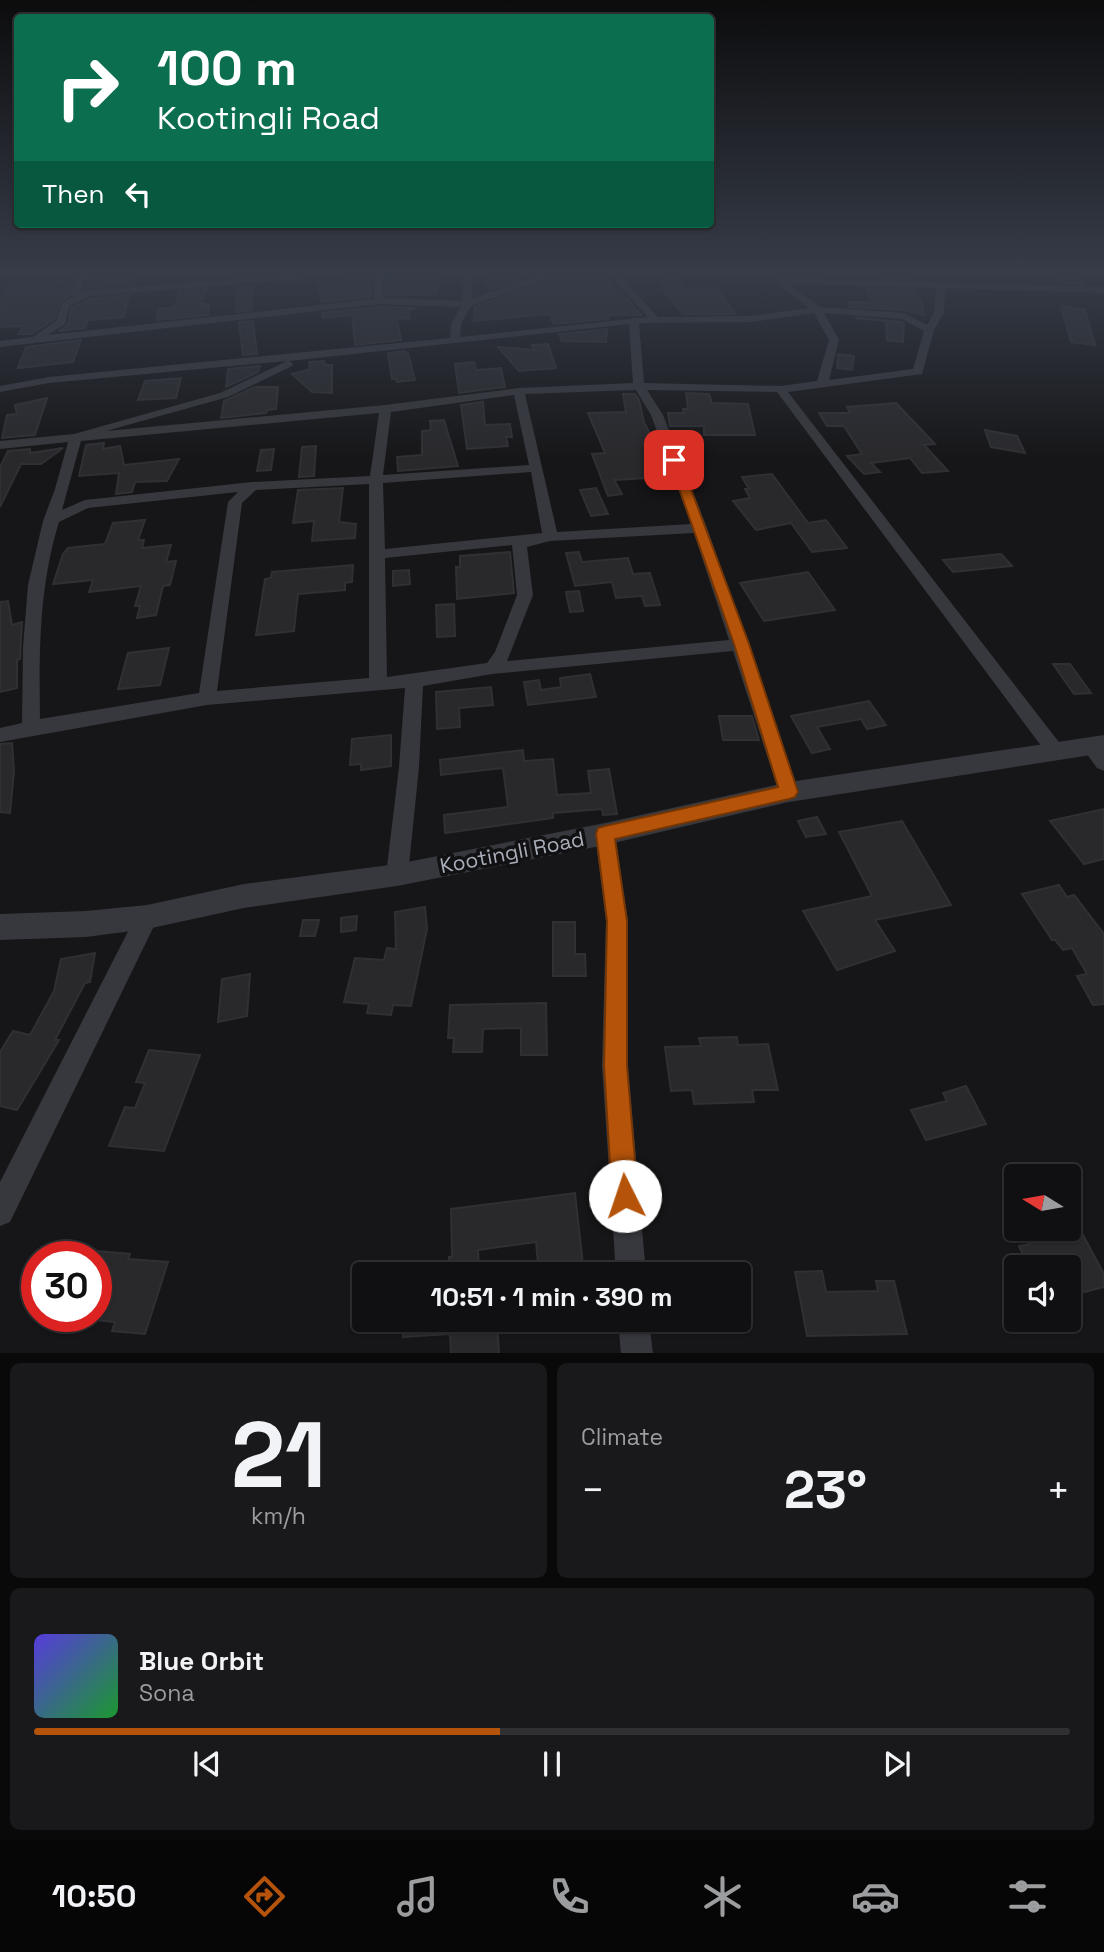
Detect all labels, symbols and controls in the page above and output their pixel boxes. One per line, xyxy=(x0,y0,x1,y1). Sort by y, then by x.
text: 100 m xyxy=(157,37,297,99)
icon: right xyxy=(42,42,133,133)
text: Kootingli Road xyxy=(157,98,380,138)
icon: left xyxy=(119,175,157,213)
text: Then xyxy=(42,177,105,211)
pin xyxy=(644,430,704,490)
icon: arrive xyxy=(655,441,693,479)
street label: Kootingli Road xyxy=(438,825,586,879)
position arrow xyxy=(588,1159,662,1233)
north arrow xyxy=(1004,1164,1082,1241)
map controls xyxy=(1004,1164,1081,1332)
speed limit sign: 30 xyxy=(21,1241,112,1332)
button: sound xyxy=(1004,1255,1081,1332)
text: 10:51 · 1 min · 390 m xyxy=(430,1280,673,1314)
text: 21 xyxy=(231,1397,326,1514)
text: Climate xyxy=(581,1422,663,1452)
text: 23° xyxy=(784,1457,867,1523)
text: − xyxy=(581,1466,605,1514)
text: + xyxy=(1046,1466,1070,1514)
text: km/h xyxy=(251,1501,306,1531)
text: Blue Orbit xyxy=(139,1644,264,1678)
text: Sona xyxy=(139,1678,195,1708)
icon: previous xyxy=(188,1745,226,1783)
icon: pause xyxy=(533,1745,571,1783)
icon: next xyxy=(878,1745,916,1783)
icon: directions xyxy=(240,1872,289,1921)
icon: music xyxy=(393,1872,442,1921)
icon: phone xyxy=(545,1872,594,1921)
icon: climate xyxy=(698,1872,747,1921)
icon: car xyxy=(851,1872,900,1921)
icon: filters xyxy=(1003,1872,1052,1921)
text: 10:50 xyxy=(52,1876,136,1916)

